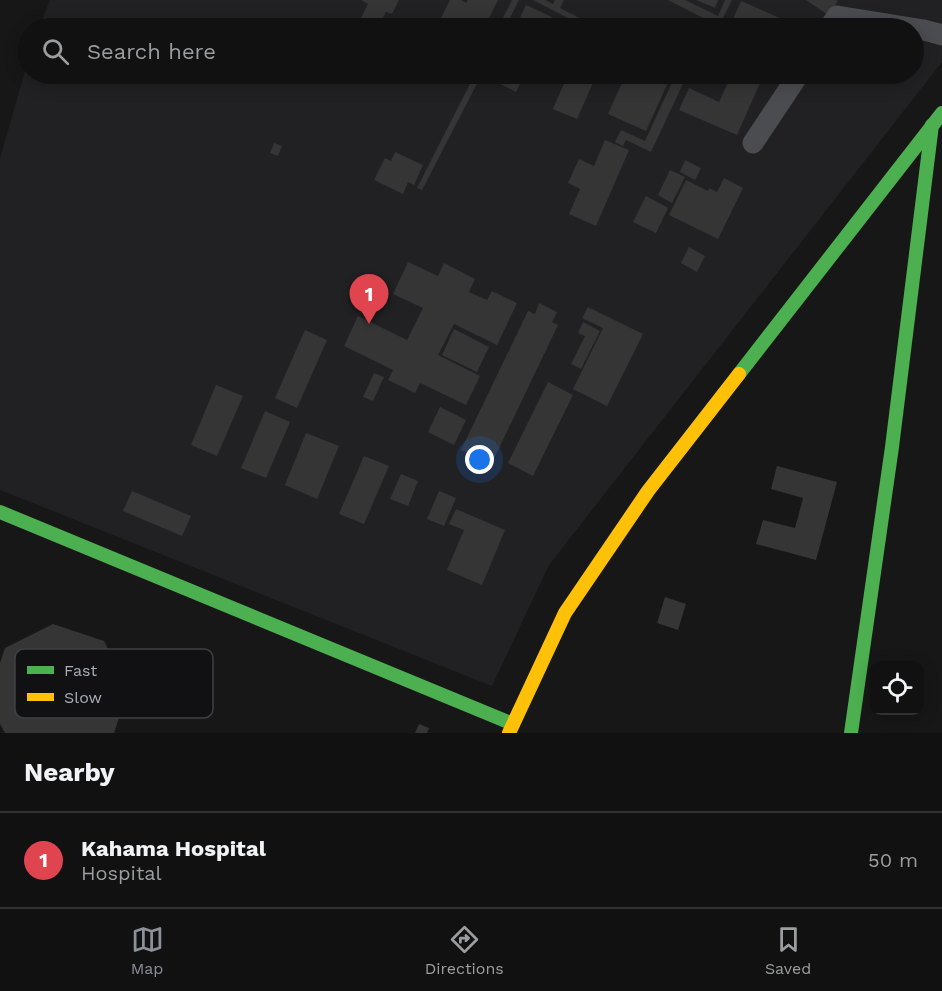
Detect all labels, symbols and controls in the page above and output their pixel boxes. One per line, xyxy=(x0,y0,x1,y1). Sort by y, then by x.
search box xyxy=(18,18,924,84)
icon: search xyxy=(39,35,72,68)
text: Search here xyxy=(87,39,216,64)
pin: 1 xyxy=(350,274,388,324)
your location xyxy=(465,445,494,474)
legend xyxy=(15,649,213,718)
text: Fast xyxy=(64,661,97,680)
map controls xyxy=(870,661,924,715)
button: locate xyxy=(870,661,924,715)
text: Slow xyxy=(64,688,102,707)
text: Nearby xyxy=(24,757,115,787)
text: Kahama Hospital xyxy=(81,836,266,861)
text: 1 xyxy=(39,848,48,872)
text: 50 m xyxy=(868,848,918,872)
text: Hospital xyxy=(81,861,162,885)
tab: Map xyxy=(131,923,164,978)
tab: Directions xyxy=(425,923,504,978)
tab: Saved xyxy=(765,923,811,978)

